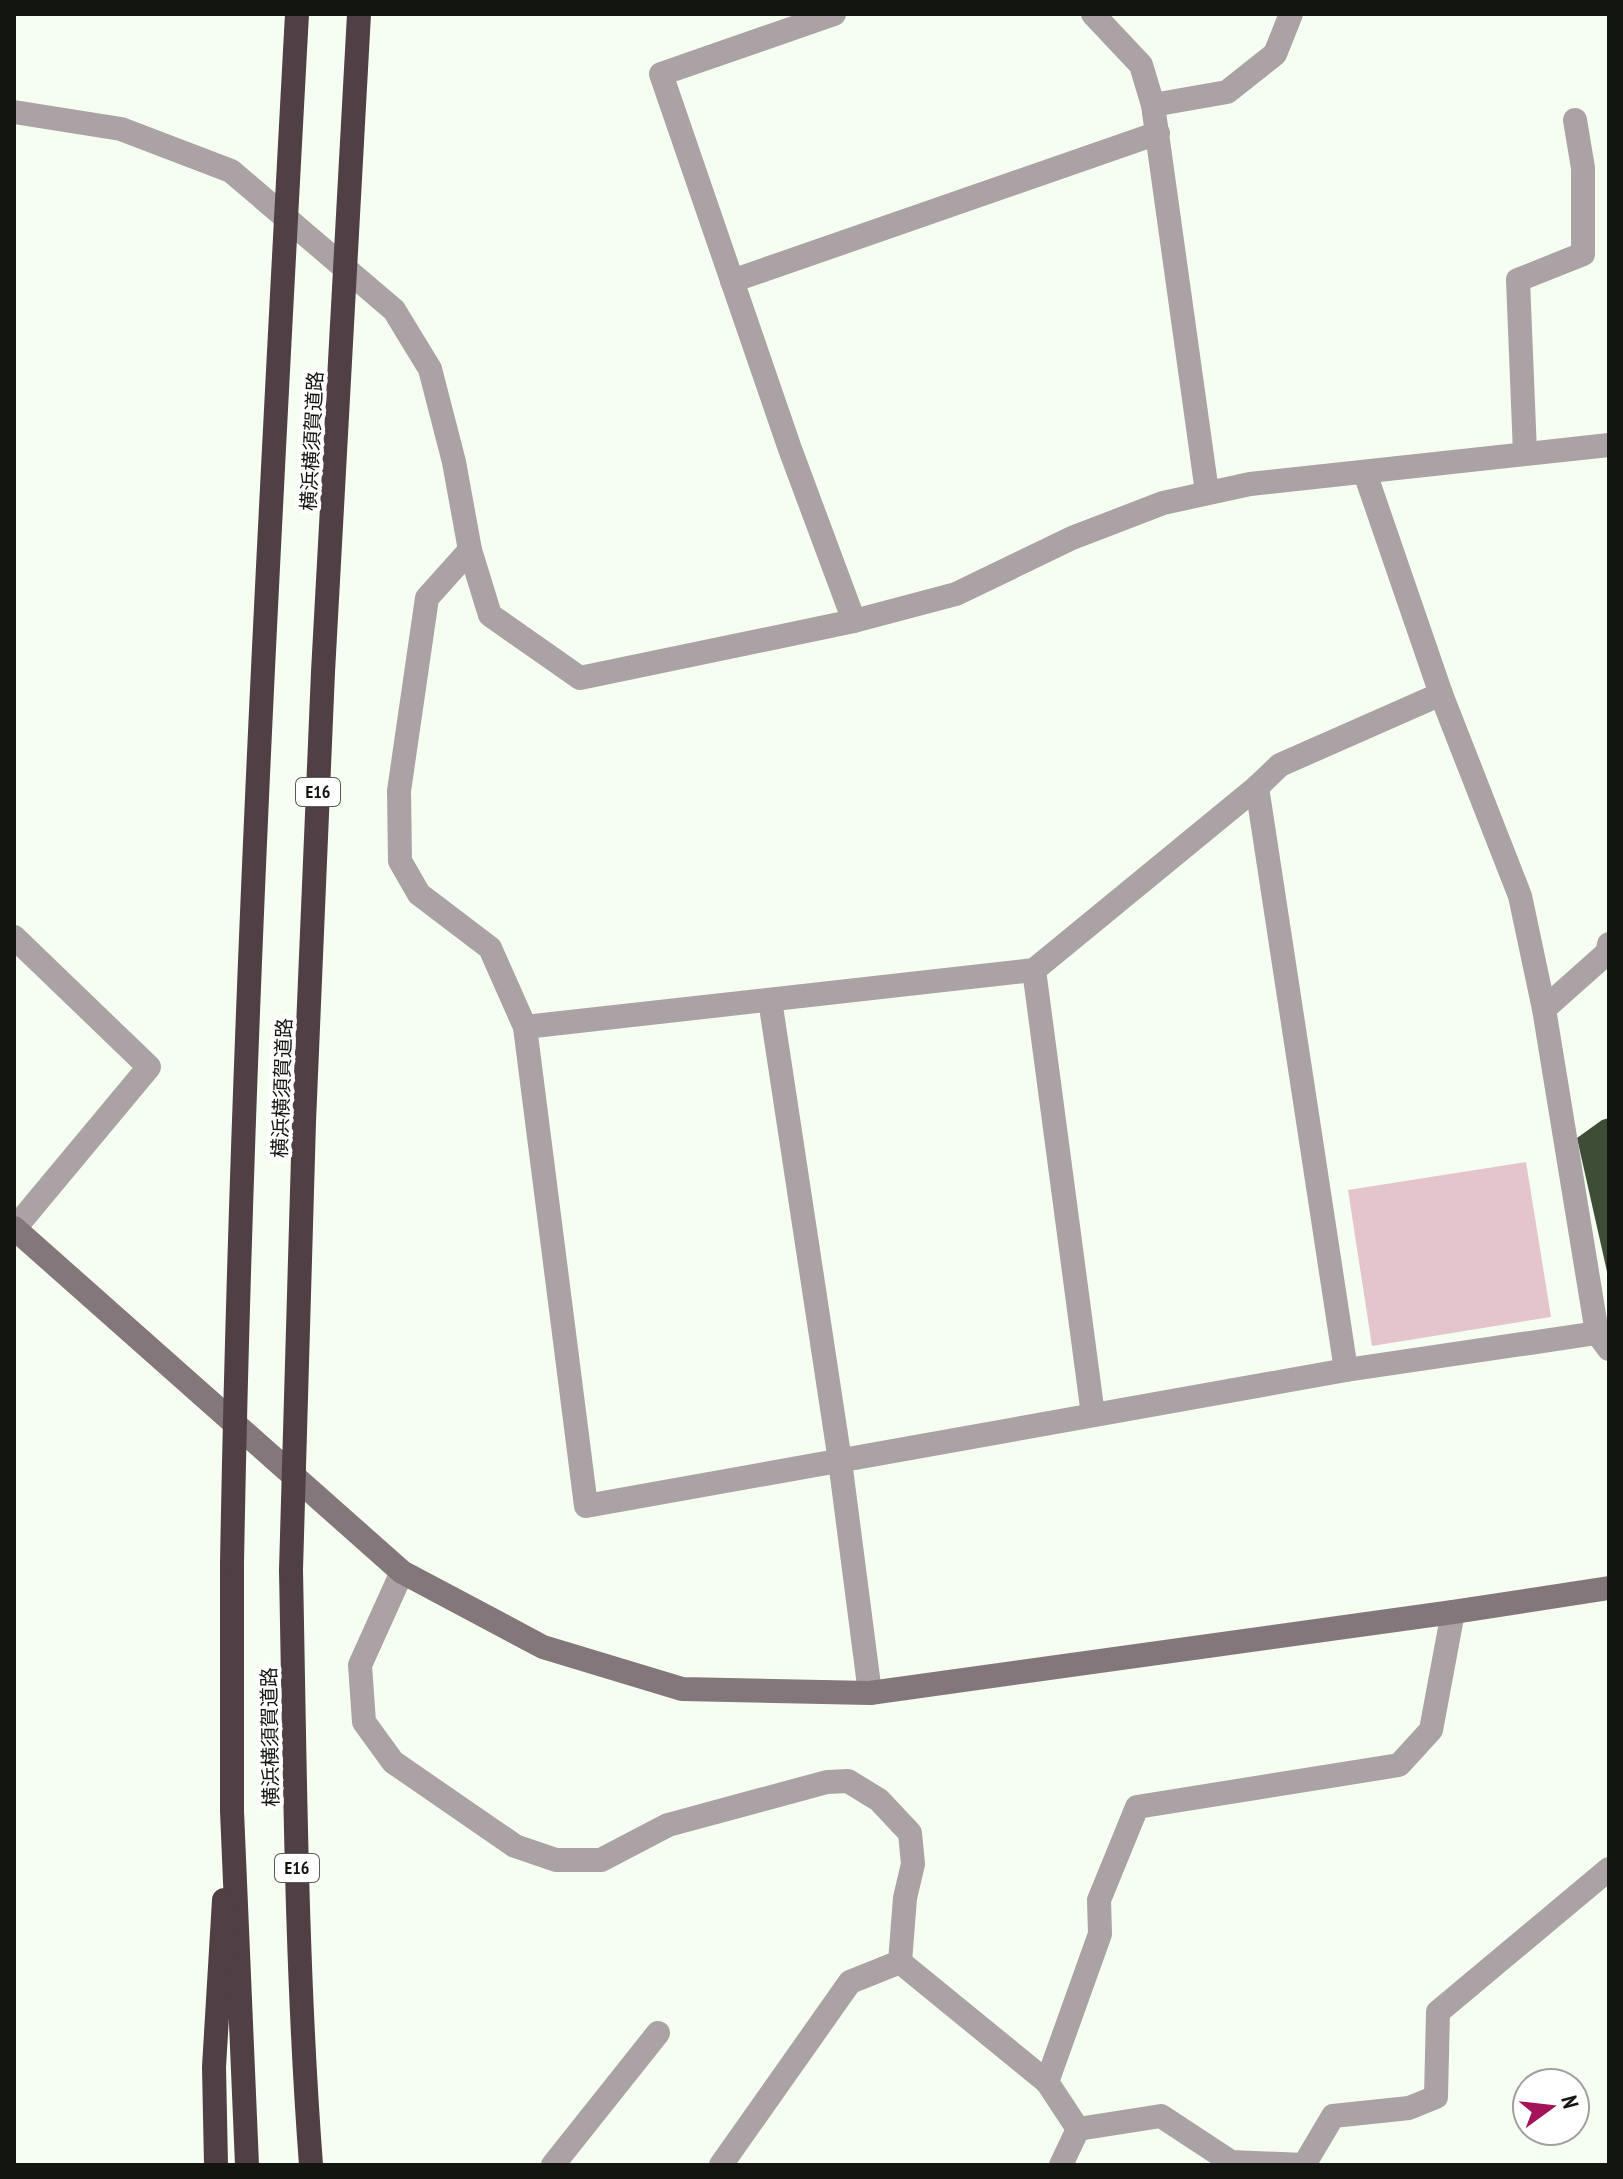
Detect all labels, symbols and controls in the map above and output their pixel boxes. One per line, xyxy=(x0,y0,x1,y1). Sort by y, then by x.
street label: 横浜横須賀道路 xyxy=(295,370,329,512)
road number: E16 xyxy=(296,778,340,806)
street label: 横浜横須賀道路 xyxy=(267,1018,297,1158)
street label: 横浜横須賀道路 xyxy=(256,1667,284,1807)
road number: E16 xyxy=(275,1854,319,1882)
north arrow xyxy=(1511,2067,1591,2147)
text: N xyxy=(1555,2092,1585,2111)

